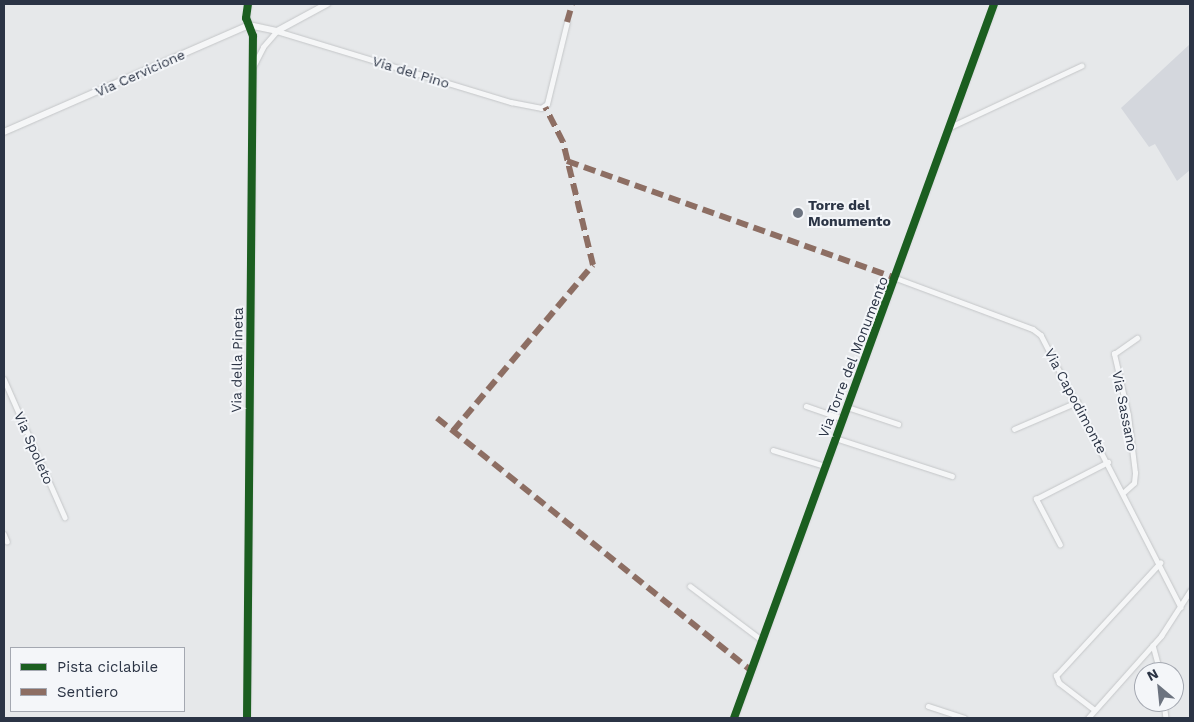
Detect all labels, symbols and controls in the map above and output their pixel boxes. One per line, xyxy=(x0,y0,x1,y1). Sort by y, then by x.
street label: Via Cervicione xyxy=(92,46,188,100)
street label: Via del Pino xyxy=(370,52,452,92)
place label: Torre del Monumento xyxy=(808,197,891,230)
marker: Torre del Monumento xyxy=(792,207,804,219)
street label: Via Torre del Monumento xyxy=(814,273,892,441)
street label: Via della Pineta xyxy=(228,307,246,413)
street label: Via Capodimonte xyxy=(1041,345,1111,457)
street label: Via Sassano xyxy=(1109,369,1141,453)
street label: Via Spoleto xyxy=(10,409,58,487)
legend xyxy=(10,647,185,712)
text: Pista ciclabile xyxy=(57,658,158,676)
north arrow xyxy=(1134,662,1184,712)
text: N xyxy=(1144,665,1161,684)
text: Sentiero xyxy=(57,683,118,701)

